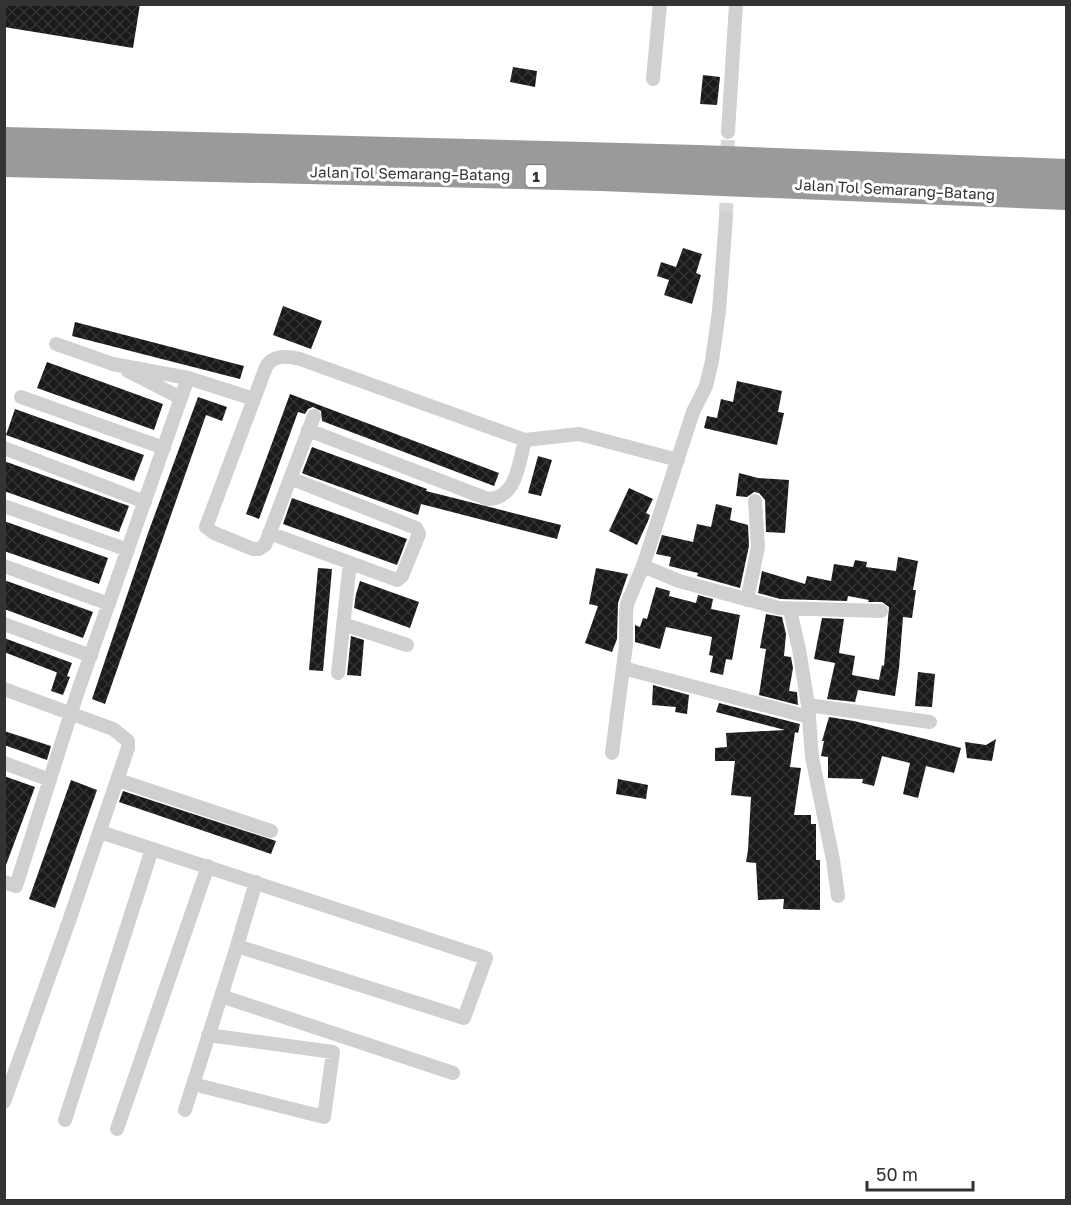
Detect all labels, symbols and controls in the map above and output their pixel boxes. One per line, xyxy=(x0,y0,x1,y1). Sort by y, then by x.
street label: Jalan Tol Semarang–Batang xyxy=(310,162,510,184)
road number: 1 xyxy=(526,165,546,187)
street label: Jalan Tol Semarang–Batang xyxy=(794,175,996,203)
scale bar xyxy=(867,1154,974,1192)
text: 50 m xyxy=(876,1163,918,1185)

